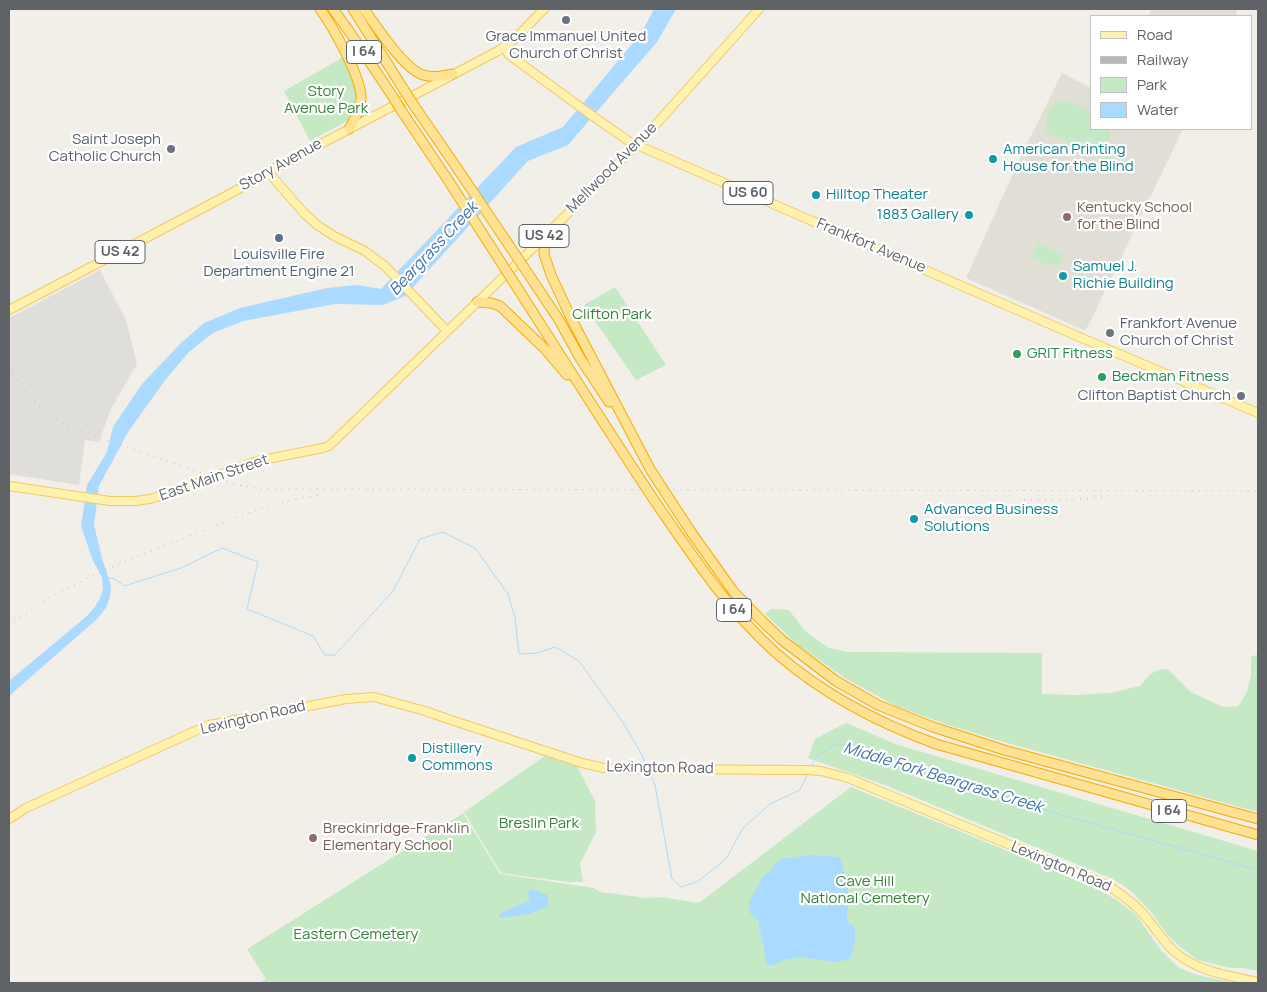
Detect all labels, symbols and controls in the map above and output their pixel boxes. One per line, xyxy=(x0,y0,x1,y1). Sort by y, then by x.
marker: Grace Immanuel United Church of Christ xyxy=(560,14,572,26)
legend xyxy=(1090,15,1252,130)
text: Road xyxy=(1137,24,1173,45)
place label: Grace Immanuel United Church of Christ xyxy=(486,28,646,63)
road number: I 64 xyxy=(346,41,382,64)
text: Railway xyxy=(1137,49,1189,70)
text: Park xyxy=(1137,74,1167,95)
park label: Story Avenue Park xyxy=(284,83,368,118)
text: Water xyxy=(1137,99,1179,120)
street label: Mellwood Avenue xyxy=(563,119,661,217)
place label: Saint Joseph Catholic Church xyxy=(49,131,161,166)
street label: Story Avenue xyxy=(237,135,325,195)
place label: American Printing House for the Blind xyxy=(1003,141,1134,176)
marker: Saint Joseph Catholic Church xyxy=(165,143,177,155)
marker: American Printing House for the Blind xyxy=(987,153,999,165)
road number: US 60 xyxy=(723,182,773,204)
place label: Hilltop Theater xyxy=(826,186,928,204)
marker: Hilltop Theater xyxy=(810,189,822,201)
water label: Beargrass Creek xyxy=(386,198,482,300)
place label: Kentucky School for the Blind xyxy=(1077,199,1192,234)
place label: 1883 Gallery xyxy=(877,206,959,224)
marker: 1883 Gallery xyxy=(963,209,975,221)
marker: Kentucky School for the Blind xyxy=(1061,211,1073,223)
street label: Frankfort Avenue xyxy=(814,215,928,277)
road number: US 42 xyxy=(519,225,569,248)
marker: Louisville Fire Department Engine 21 xyxy=(273,232,285,244)
road number: US 42 xyxy=(95,240,145,264)
place label: Louisville Fire Department Engine 21 xyxy=(203,246,355,281)
place label: Samuel J. Richie Building xyxy=(1073,258,1174,293)
marker: Samuel J. Richie Building xyxy=(1057,270,1069,282)
park label: Clifton Park xyxy=(572,306,652,324)
place label: Frankfort Avenue Church of Christ xyxy=(1120,315,1237,350)
marker: Frankfort Avenue Church of Christ xyxy=(1104,327,1116,339)
place label: GRIT Fitness xyxy=(1027,345,1113,363)
marker: GRIT Fitness xyxy=(1011,348,1023,360)
place label: Beckman Fitness xyxy=(1112,368,1229,386)
marker: Beckman Fitness xyxy=(1096,371,1108,383)
place label: Clifton Baptist Church xyxy=(1078,387,1231,405)
marker: Clifton Baptist Church xyxy=(1235,390,1247,402)
street label: East Main Street xyxy=(157,451,271,505)
place label: Advanced Business Solutions xyxy=(924,501,1058,536)
marker: Advanced Business Solutions xyxy=(908,513,920,525)
road number: I 64 xyxy=(716,598,752,622)
street label: Lexington Road xyxy=(199,697,307,739)
water label: Middle Fork Beargrass Creek xyxy=(841,738,1045,818)
place label: Distillery Commons xyxy=(422,740,493,775)
marker: Distillery Commons xyxy=(406,752,418,764)
street label: Lexington Road xyxy=(606,758,714,778)
road number: I 64 xyxy=(1152,799,1186,822)
park label: Breslin Park xyxy=(499,815,579,833)
place label: Breckinridge-Franklin Elementary School xyxy=(323,820,469,855)
marker: Breckinridge-Franklin Elementary School xyxy=(307,832,319,844)
street label: Lexington Road xyxy=(1008,838,1114,896)
park label: Cave Hill National Cemetery xyxy=(800,873,930,908)
park label: Eastern Cemetery xyxy=(294,926,418,944)

